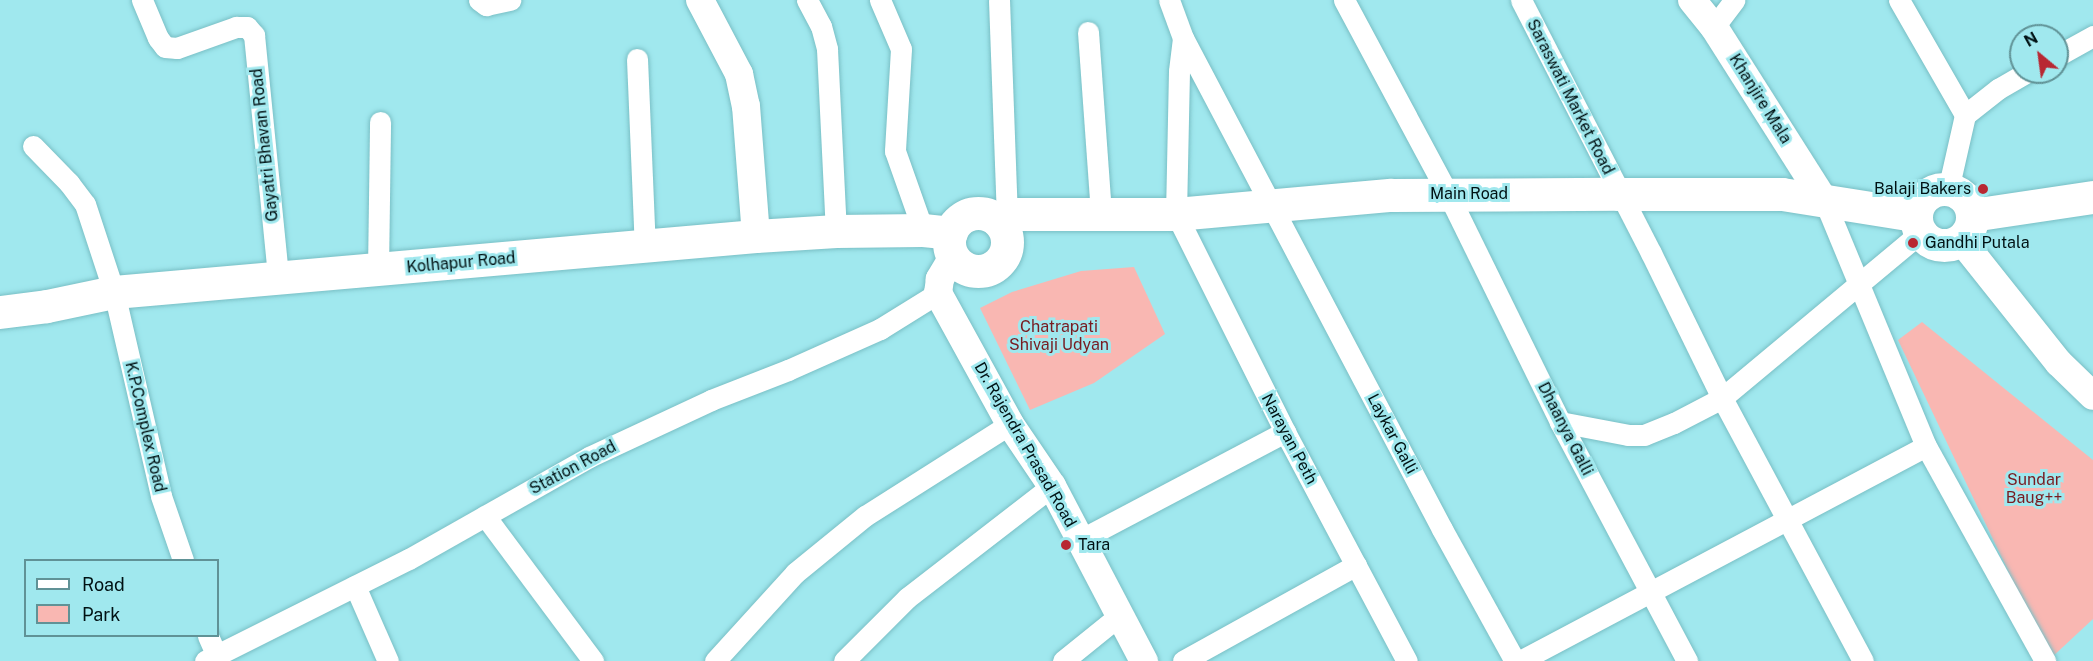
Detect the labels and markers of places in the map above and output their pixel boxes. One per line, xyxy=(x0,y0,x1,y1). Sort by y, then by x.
place label: Balaji Bakers xyxy=(1874,179,1971,199)
marker: Balaji Bakers xyxy=(1976,182,1990,196)
place label: Gandhi Putala xyxy=(1925,233,2030,253)
marker: Gandhi Putala xyxy=(1906,236,1920,250)
place label: Tara xyxy=(1078,535,1110,555)
marker: Tara xyxy=(1059,538,1073,552)

